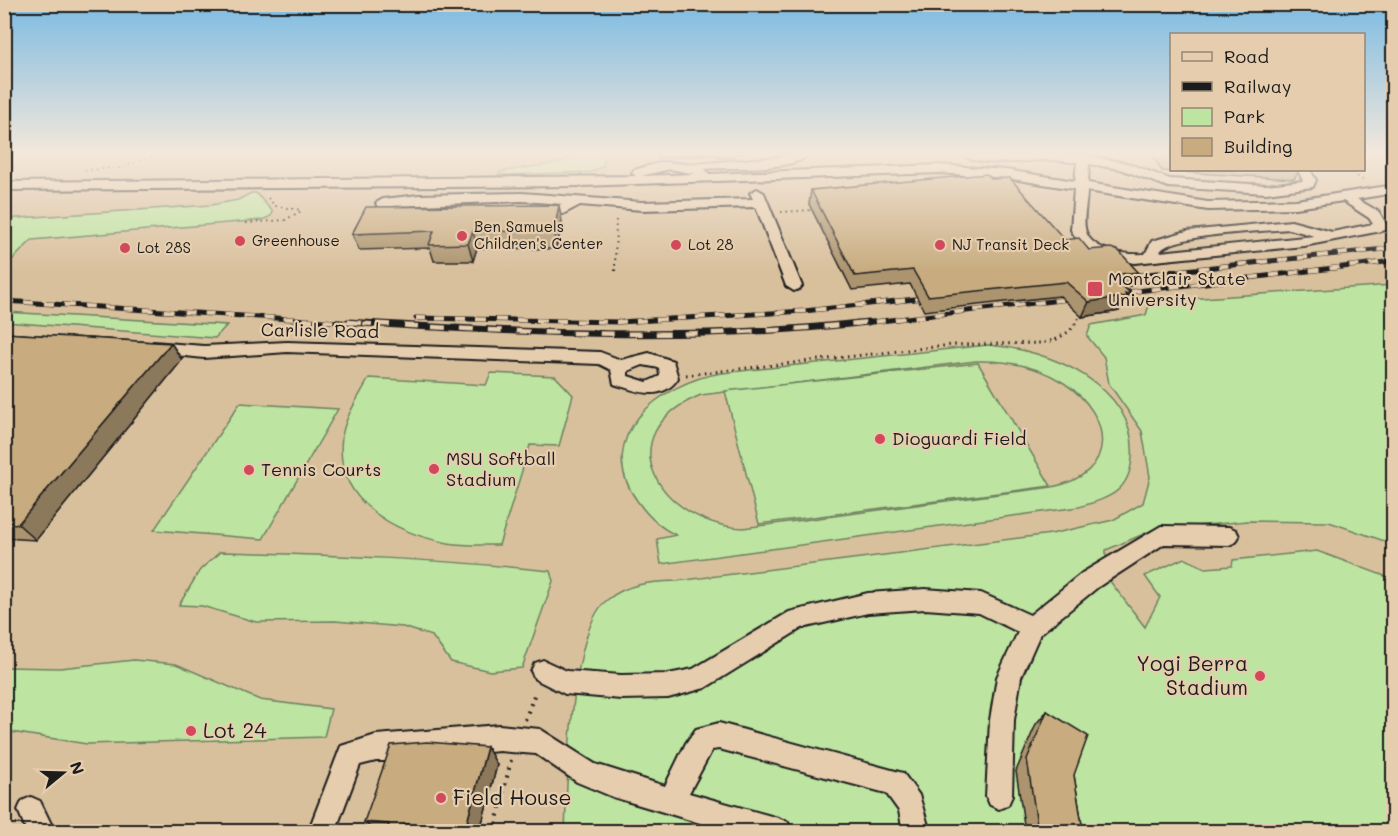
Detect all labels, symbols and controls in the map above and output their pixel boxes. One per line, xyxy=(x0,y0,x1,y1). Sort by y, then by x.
legend xyxy=(1170,33,1365,171)
text: Road xyxy=(1224,44,1269,68)
text: Railway xyxy=(1224,74,1291,98)
text: Park xyxy=(1224,104,1265,128)
text: Building xyxy=(1224,134,1292,158)
place label: Ben Samuels Children's Center xyxy=(474,216,603,253)
marker: Ben Samuels Children's Center xyxy=(455,229,469,243)
place label: Greenhouse xyxy=(252,230,340,250)
marker: Greenhouse xyxy=(233,234,247,248)
place label: Lot 28 xyxy=(688,234,734,254)
place label: NJ Transit Deck xyxy=(952,234,1069,254)
place label: Lot 28S xyxy=(137,237,191,257)
marker: Lot 28 xyxy=(669,238,683,252)
marker: NJ Transit Deck xyxy=(933,238,947,252)
marker: Lot 28S xyxy=(118,241,132,255)
place label: Montclair State University xyxy=(1108,266,1246,311)
marker: Montclair State University xyxy=(1086,280,1104,298)
street label: Carlisle Road xyxy=(261,317,379,343)
place label: Dioguardi Field xyxy=(892,426,1026,450)
marker: Dioguardi Field xyxy=(873,432,887,446)
place label: MSU Softball Stadium xyxy=(446,446,556,491)
place label: Tennis Courts xyxy=(261,457,381,481)
marker: MSU Softball Stadium xyxy=(427,462,441,476)
marker: Tennis Courts xyxy=(242,463,256,477)
place label: Yogi Berra Stadium xyxy=(1136,649,1248,700)
marker: Yogi Berra Stadium xyxy=(1253,669,1267,683)
place label: Lot 24 xyxy=(203,716,267,743)
marker: Lot 24 xyxy=(184,724,198,738)
north arrow xyxy=(33,743,93,803)
text: N xyxy=(66,759,90,777)
place label: Field House xyxy=(453,783,572,810)
marker: Field House xyxy=(434,791,448,805)

